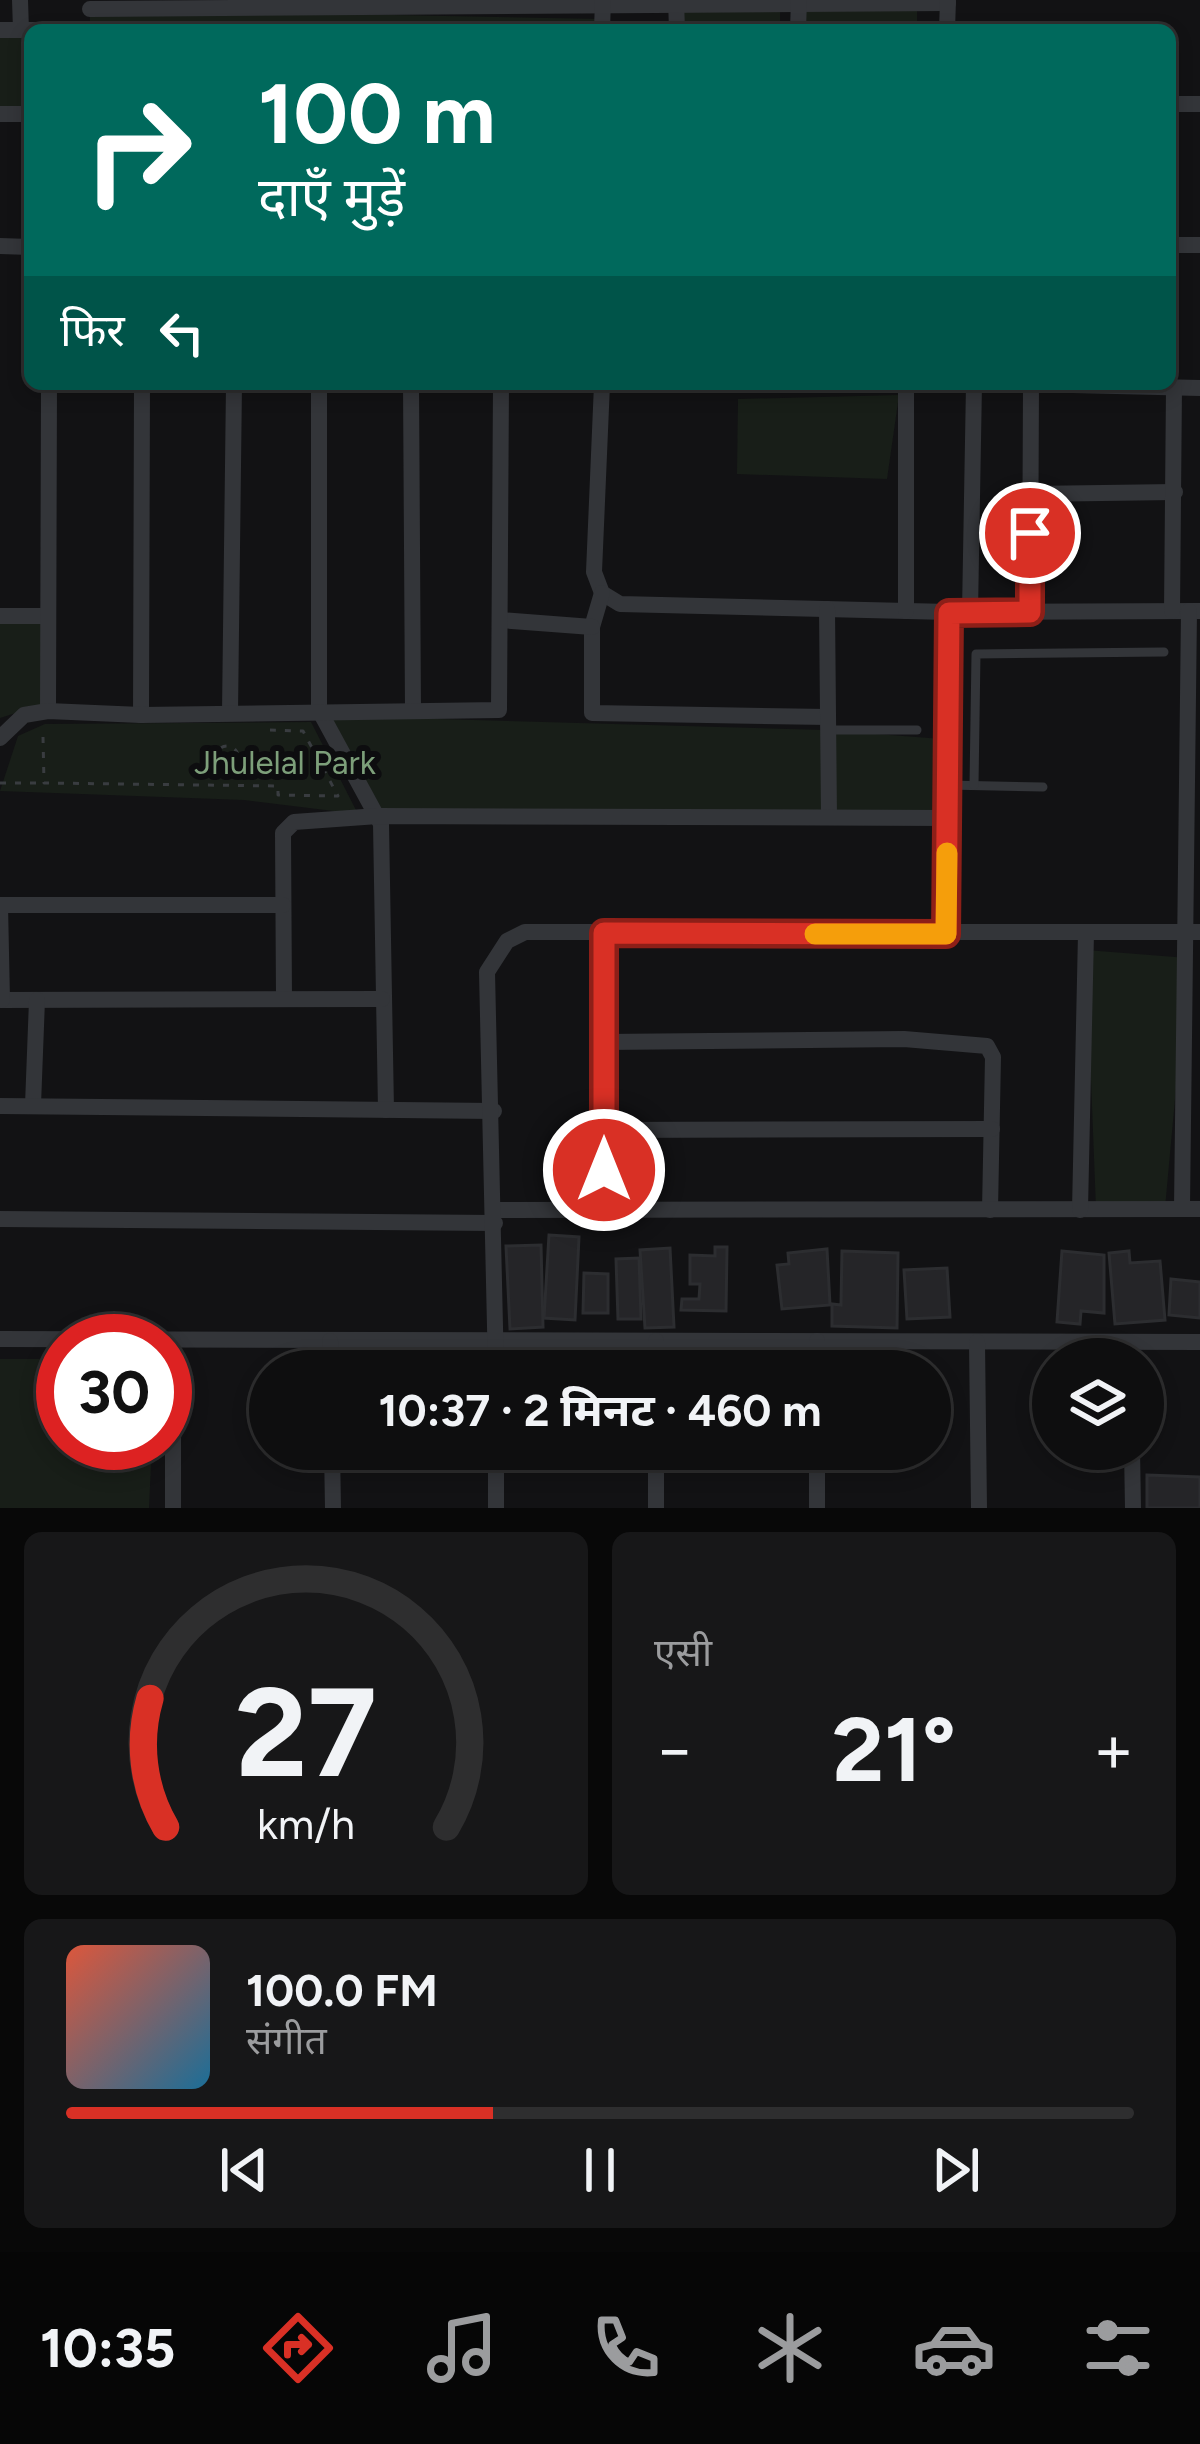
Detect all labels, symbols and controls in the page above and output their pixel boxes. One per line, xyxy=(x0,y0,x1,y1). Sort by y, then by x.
text: 100 m xyxy=(258,63,496,164)
icon: right xyxy=(60,72,216,228)
text: दाएँ मुड़ें xyxy=(258,165,405,230)
icon: left xyxy=(149,300,215,366)
text: फिर xyxy=(60,303,125,357)
pin xyxy=(979,482,1081,584)
icon: arrive xyxy=(997,500,1063,566)
park label: Jhulelal Park xyxy=(194,743,376,782)
position arrow xyxy=(541,1107,667,1233)
speed limit sign: 30 xyxy=(36,1314,192,1470)
map controls xyxy=(1032,1338,1164,1470)
button: layers xyxy=(1032,1338,1164,1470)
text: 10:37 · 2 मिनट · 460 m xyxy=(379,1383,821,1437)
text: एसी xyxy=(654,1629,712,1676)
text: 27 xyxy=(235,1657,377,1807)
text: 21° xyxy=(832,1695,956,1804)
text: − xyxy=(654,1709,695,1789)
text: + xyxy=(1093,1709,1134,1789)
text: km/h xyxy=(257,1797,355,1849)
text: 100.0 FM xyxy=(246,1963,438,2017)
text: संगीत xyxy=(246,2017,327,2064)
icon: previous xyxy=(211,2137,277,2203)
icon: pause xyxy=(567,2137,633,2203)
icon: next xyxy=(923,2137,989,2203)
icon: directions xyxy=(256,2306,340,2390)
icon: music xyxy=(420,2306,504,2390)
icon: phone xyxy=(584,2306,668,2390)
icon: climate xyxy=(748,2306,832,2390)
icon: car xyxy=(912,2306,996,2390)
icon: filters xyxy=(1076,2306,1160,2390)
text: 10:35 xyxy=(40,2316,175,2381)

